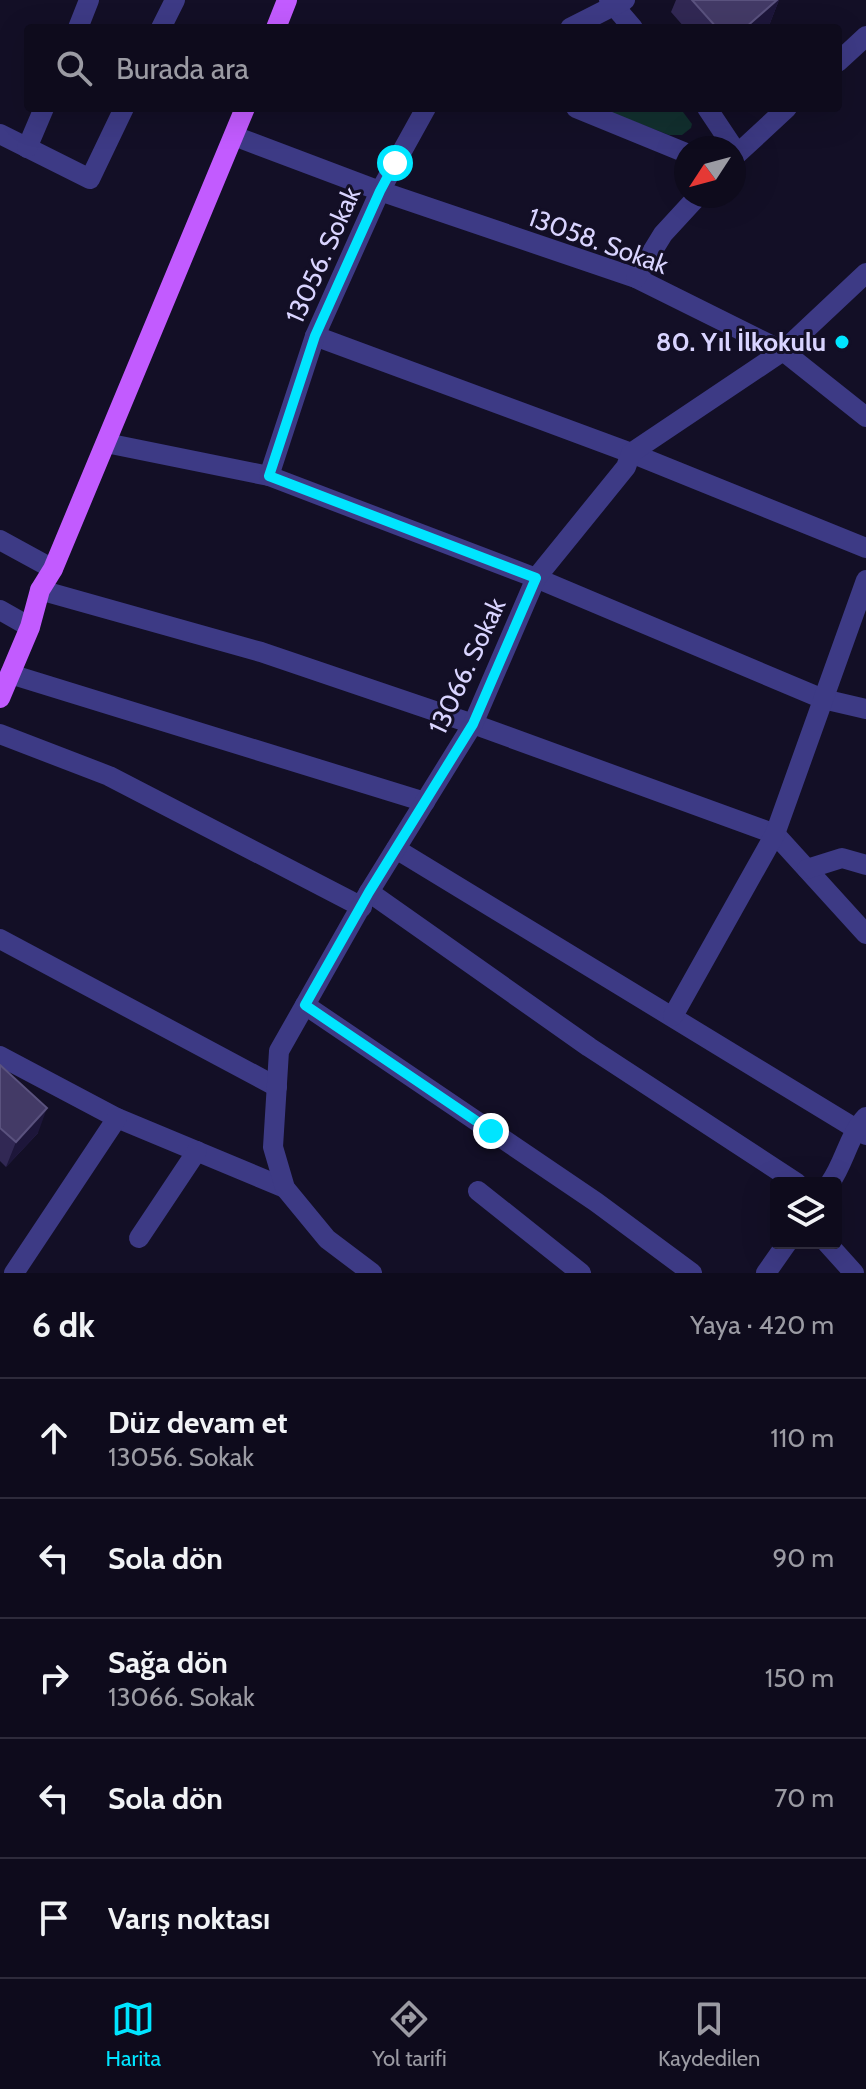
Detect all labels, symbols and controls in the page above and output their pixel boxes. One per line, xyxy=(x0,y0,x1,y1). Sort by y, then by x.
search box xyxy=(24,24,842,112)
icon: search xyxy=(52,46,96,90)
text: Burada ara xyxy=(116,50,249,87)
north arrow xyxy=(674,136,746,208)
route start xyxy=(377,145,413,181)
street label: 13056. Sokak xyxy=(279,182,367,328)
street label: 13058. Sokak xyxy=(524,201,673,281)
place label: 80. Yıl İlkokulu xyxy=(656,326,826,358)
marker: 80. Yıl İlkokulu xyxy=(833,333,851,351)
street label: 13066. Sokak xyxy=(422,592,513,739)
route end xyxy=(473,1113,509,1149)
map controls xyxy=(770,1177,842,1249)
button: layers xyxy=(770,1177,842,1249)
text: 6 dk xyxy=(32,1304,95,1346)
text: Yaya · 420 m xyxy=(690,1309,834,1341)
text: Düz devam et xyxy=(108,1404,288,1441)
icon: ahead xyxy=(32,1416,76,1460)
text: 110 m xyxy=(770,1422,834,1454)
text: 13056. Sokak xyxy=(108,1441,254,1473)
icon: left xyxy=(32,1536,76,1580)
text: Sola dön xyxy=(108,1540,223,1577)
text: 90 m xyxy=(772,1542,834,1574)
text: Sağa dön xyxy=(108,1644,228,1681)
icon: right xyxy=(32,1656,76,1700)
text: 150 m xyxy=(765,1662,834,1694)
text: 13066. Sokak xyxy=(108,1681,255,1713)
icon: left xyxy=(32,1776,76,1820)
text: Sola dön xyxy=(108,1780,223,1817)
text: 70 m xyxy=(774,1782,834,1814)
icon: arrive xyxy=(32,1896,76,1940)
text: Varış noktası xyxy=(108,1900,270,1937)
tab: Harita xyxy=(106,1997,161,2072)
tab: Yol tarifi xyxy=(372,1997,447,2072)
tab: Kaydedilen xyxy=(658,1997,760,2072)

